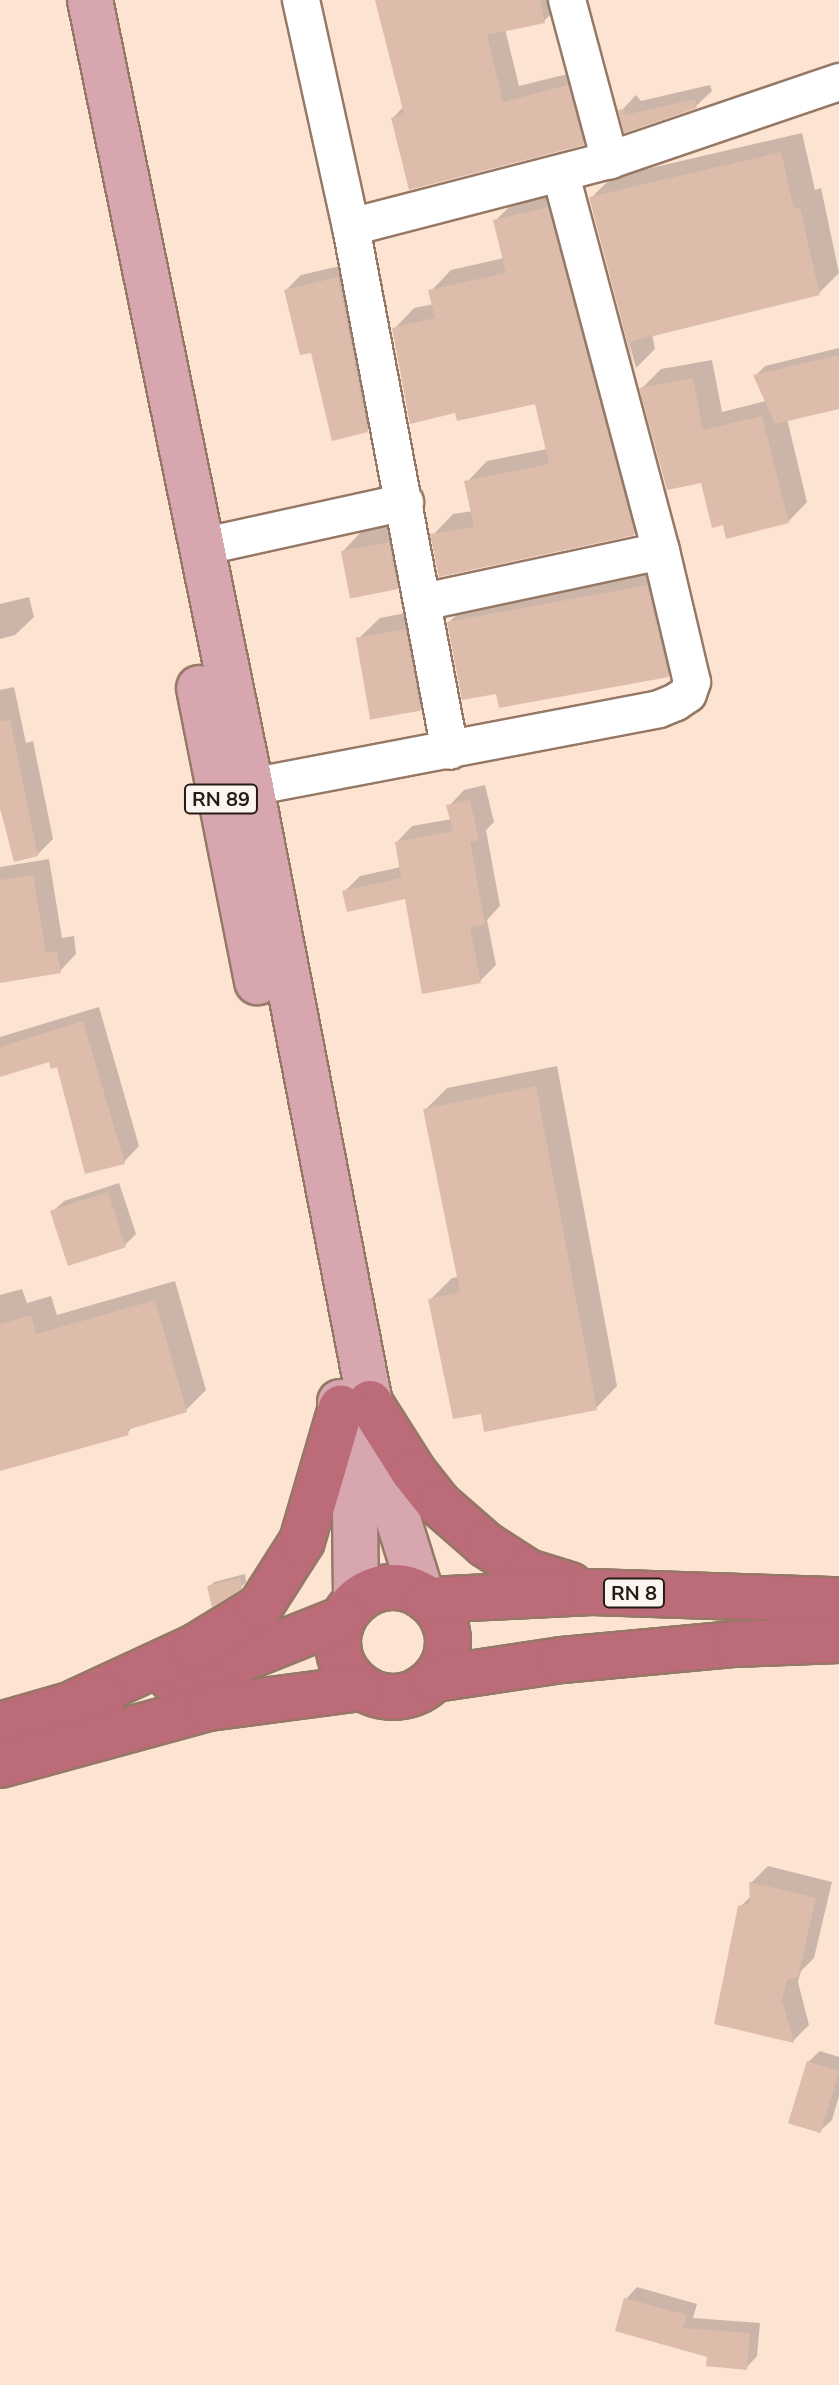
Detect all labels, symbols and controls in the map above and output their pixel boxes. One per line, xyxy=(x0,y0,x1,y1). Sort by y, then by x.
road number: RN 89 xyxy=(183,783,259,815)
road number: RN 8 xyxy=(602,1577,666,1609)

